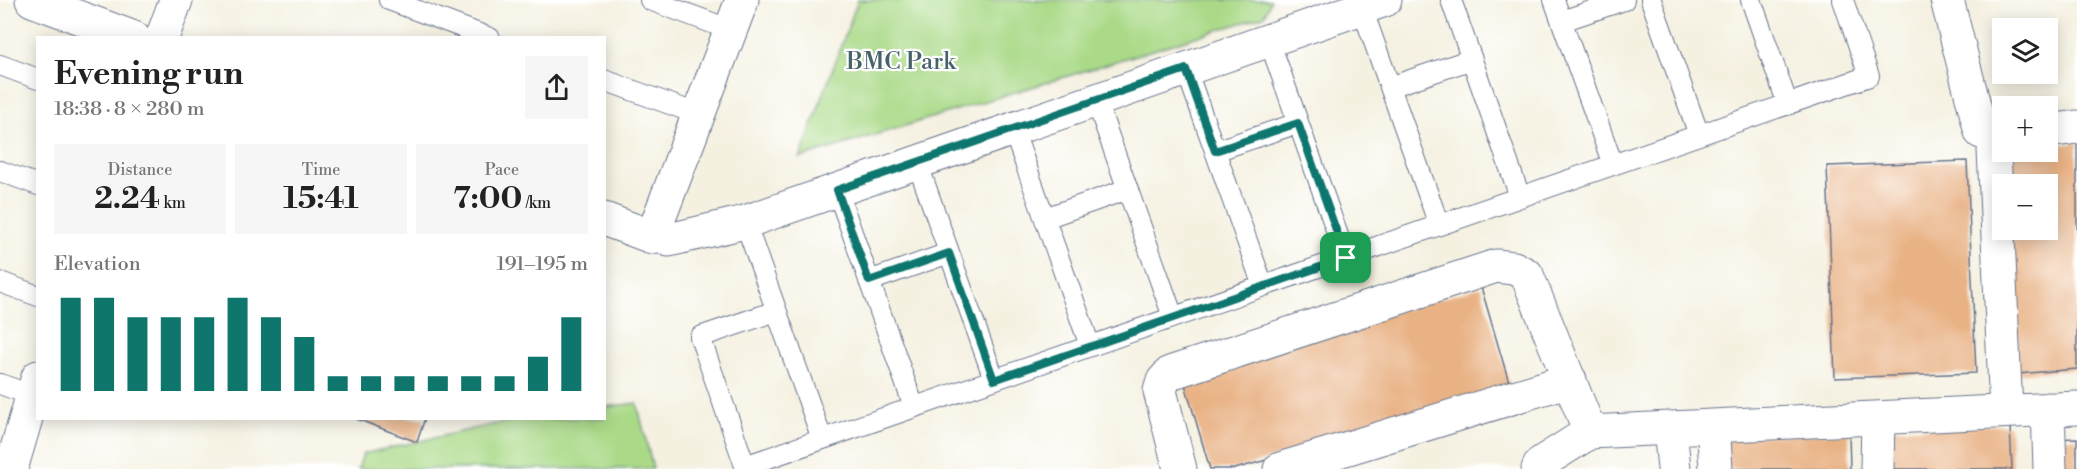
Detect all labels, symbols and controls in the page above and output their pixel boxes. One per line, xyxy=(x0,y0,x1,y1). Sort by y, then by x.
map controls xyxy=(1992,18,2058,240)
button: layers xyxy=(1992,18,2058,84)
park label: BMC Park xyxy=(845,47,957,77)
text: Evening run xyxy=(54,54,243,95)
button: share xyxy=(525,56,588,119)
button: + xyxy=(1992,96,2058,162)
text: 18:38 · 8 × 280 m xyxy=(54,97,204,122)
text: Distance xyxy=(108,160,172,180)
text: Time xyxy=(302,160,340,180)
text: Pace xyxy=(485,160,519,180)
button: − xyxy=(1992,174,2058,240)
text: 2.24 xyxy=(94,180,160,218)
text: 15:41 xyxy=(283,180,359,218)
text: 7:00 xyxy=(453,180,522,218)
text: km xyxy=(160,193,186,213)
text: /km xyxy=(522,193,551,213)
pin xyxy=(1320,232,1371,283)
icon: arrive xyxy=(1329,241,1362,274)
text: Elevation xyxy=(54,252,141,277)
text: 191–195 m xyxy=(497,252,588,277)

